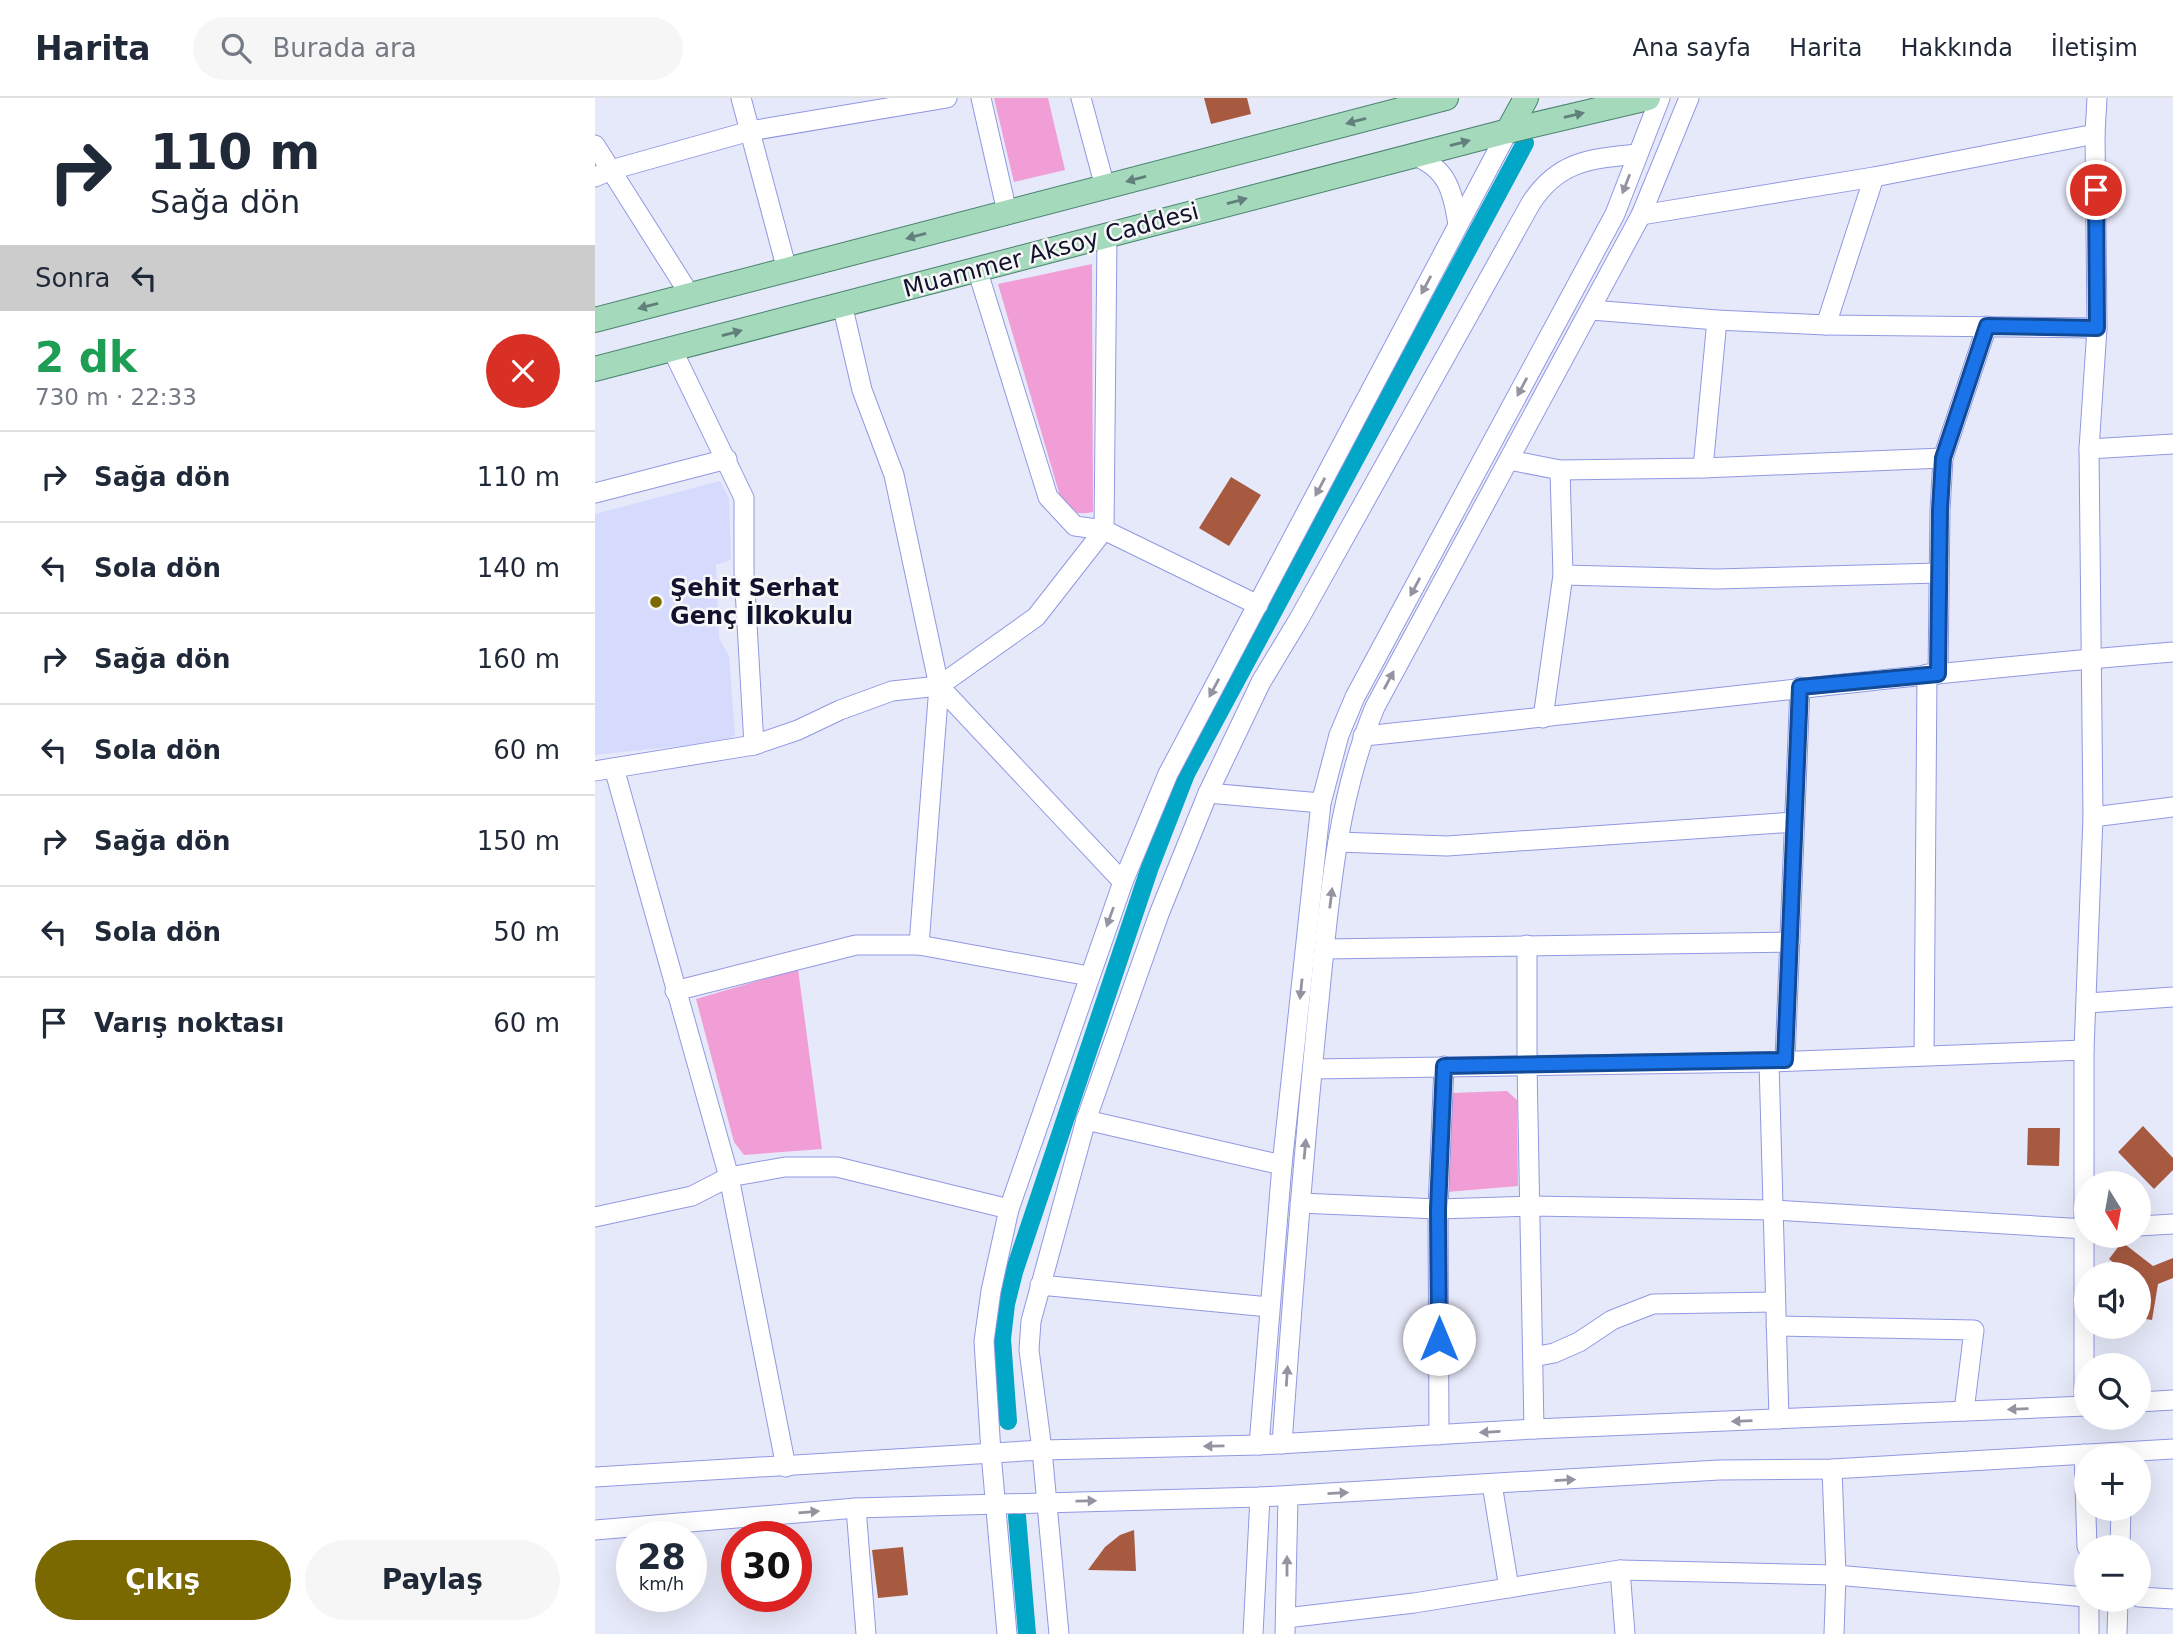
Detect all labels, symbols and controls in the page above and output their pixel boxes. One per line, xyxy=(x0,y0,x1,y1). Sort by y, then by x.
search box xyxy=(193,17,683,80)
text: Harita xyxy=(35,29,151,68)
icon: search xyxy=(217,29,255,67)
text: Burada ara xyxy=(273,33,417,63)
text: Ana sayfa xyxy=(1633,34,1751,62)
text: Harita xyxy=(1789,34,1862,62)
text: Hakkında xyxy=(1900,34,2013,62)
text: İletişim xyxy=(2051,34,2138,62)
one-way arrow xyxy=(1563,109,1585,120)
one-way arrow xyxy=(1345,116,1367,127)
text: 110 m xyxy=(150,124,320,181)
icon: right xyxy=(35,126,126,217)
one-way arrow xyxy=(1449,137,1471,148)
pin xyxy=(2066,160,2126,220)
icon: arrive xyxy=(2077,171,2115,209)
one-way arrow xyxy=(1125,174,1147,185)
one-way arrow xyxy=(1621,174,1632,195)
text: Sağa dön xyxy=(150,183,300,221)
one-way arrow xyxy=(1226,195,1248,206)
street label: Muammer Aksoy Caddesi xyxy=(900,197,1202,303)
one-way arrow xyxy=(905,231,927,242)
icon: left xyxy=(125,259,163,297)
text: Sonra xyxy=(35,263,111,293)
one-way arrow xyxy=(1420,276,1432,295)
one-way arrow xyxy=(637,301,659,312)
one-way arrow xyxy=(721,327,743,338)
text: 2 dk xyxy=(35,333,137,382)
button: close xyxy=(486,334,560,408)
one-way arrow xyxy=(1516,377,1528,396)
text: 730 m · 22:33 xyxy=(35,384,197,410)
icon: right xyxy=(35,458,73,496)
text: Sağa dön xyxy=(94,462,230,492)
text: 110 m xyxy=(477,462,560,492)
one-way arrow xyxy=(1315,477,1326,497)
icon: left xyxy=(35,549,73,587)
text: Sola dön xyxy=(94,553,221,583)
text: 140 m xyxy=(477,553,560,583)
place label: Şehit Serhat Genç İlkokulu xyxy=(670,574,853,630)
one-way arrow xyxy=(1409,577,1420,597)
marker: Şehit Serhat Genç İlkokulu xyxy=(648,594,664,610)
icon: right xyxy=(35,640,73,678)
text: Sağa dön xyxy=(94,644,230,674)
text: 160 m xyxy=(477,644,560,674)
one-way arrow xyxy=(1383,670,1395,690)
one-way arrow xyxy=(1208,678,1220,698)
icon: left xyxy=(35,731,73,769)
text: Sola dön xyxy=(94,735,221,765)
text: 60 m xyxy=(493,735,560,765)
icon: right xyxy=(35,822,73,860)
text: Sağa dön xyxy=(94,826,230,856)
text: 150 m xyxy=(477,826,560,856)
one-way arrow xyxy=(1325,887,1336,909)
one-way arrow xyxy=(1104,907,1115,928)
icon: left xyxy=(35,913,73,951)
text: Sola dön xyxy=(94,917,221,947)
text: 50 m xyxy=(493,917,560,947)
one-way arrow xyxy=(1295,978,1306,1000)
icon: arrive xyxy=(35,1004,73,1042)
text: Varış noktası xyxy=(94,1008,285,1038)
text: 60 m xyxy=(493,1008,560,1038)
one-way arrow xyxy=(1300,1138,1311,1160)
north arrow xyxy=(2074,1171,2151,1248)
map controls xyxy=(2074,1171,2151,1612)
button: sound xyxy=(2074,1262,2151,1339)
position arrow xyxy=(1402,1302,1476,1376)
button: search xyxy=(2074,1353,2151,1430)
one-way arrow xyxy=(1282,1364,1293,1386)
one-way arrow xyxy=(2007,1403,2029,1414)
one-way arrow xyxy=(1730,1415,1752,1426)
one-way arrow xyxy=(1479,1427,1501,1438)
one-way arrow xyxy=(1202,1440,1224,1452)
button: + xyxy=(2074,1444,2151,1521)
one-way arrow xyxy=(1554,1474,1576,1485)
one-way arrow xyxy=(1327,1487,1349,1498)
one-way arrow xyxy=(1075,1496,1097,1507)
one-way arrow xyxy=(799,1506,821,1517)
speed limit sign: 30 xyxy=(721,1521,812,1612)
button: − xyxy=(2074,1535,2151,1612)
text: 28 xyxy=(637,1537,686,1577)
button: Çıkış xyxy=(35,1540,291,1620)
button: Paylaş xyxy=(305,1540,560,1620)
one-way arrow xyxy=(1281,1555,1292,1577)
text: km/h xyxy=(639,1573,684,1594)

